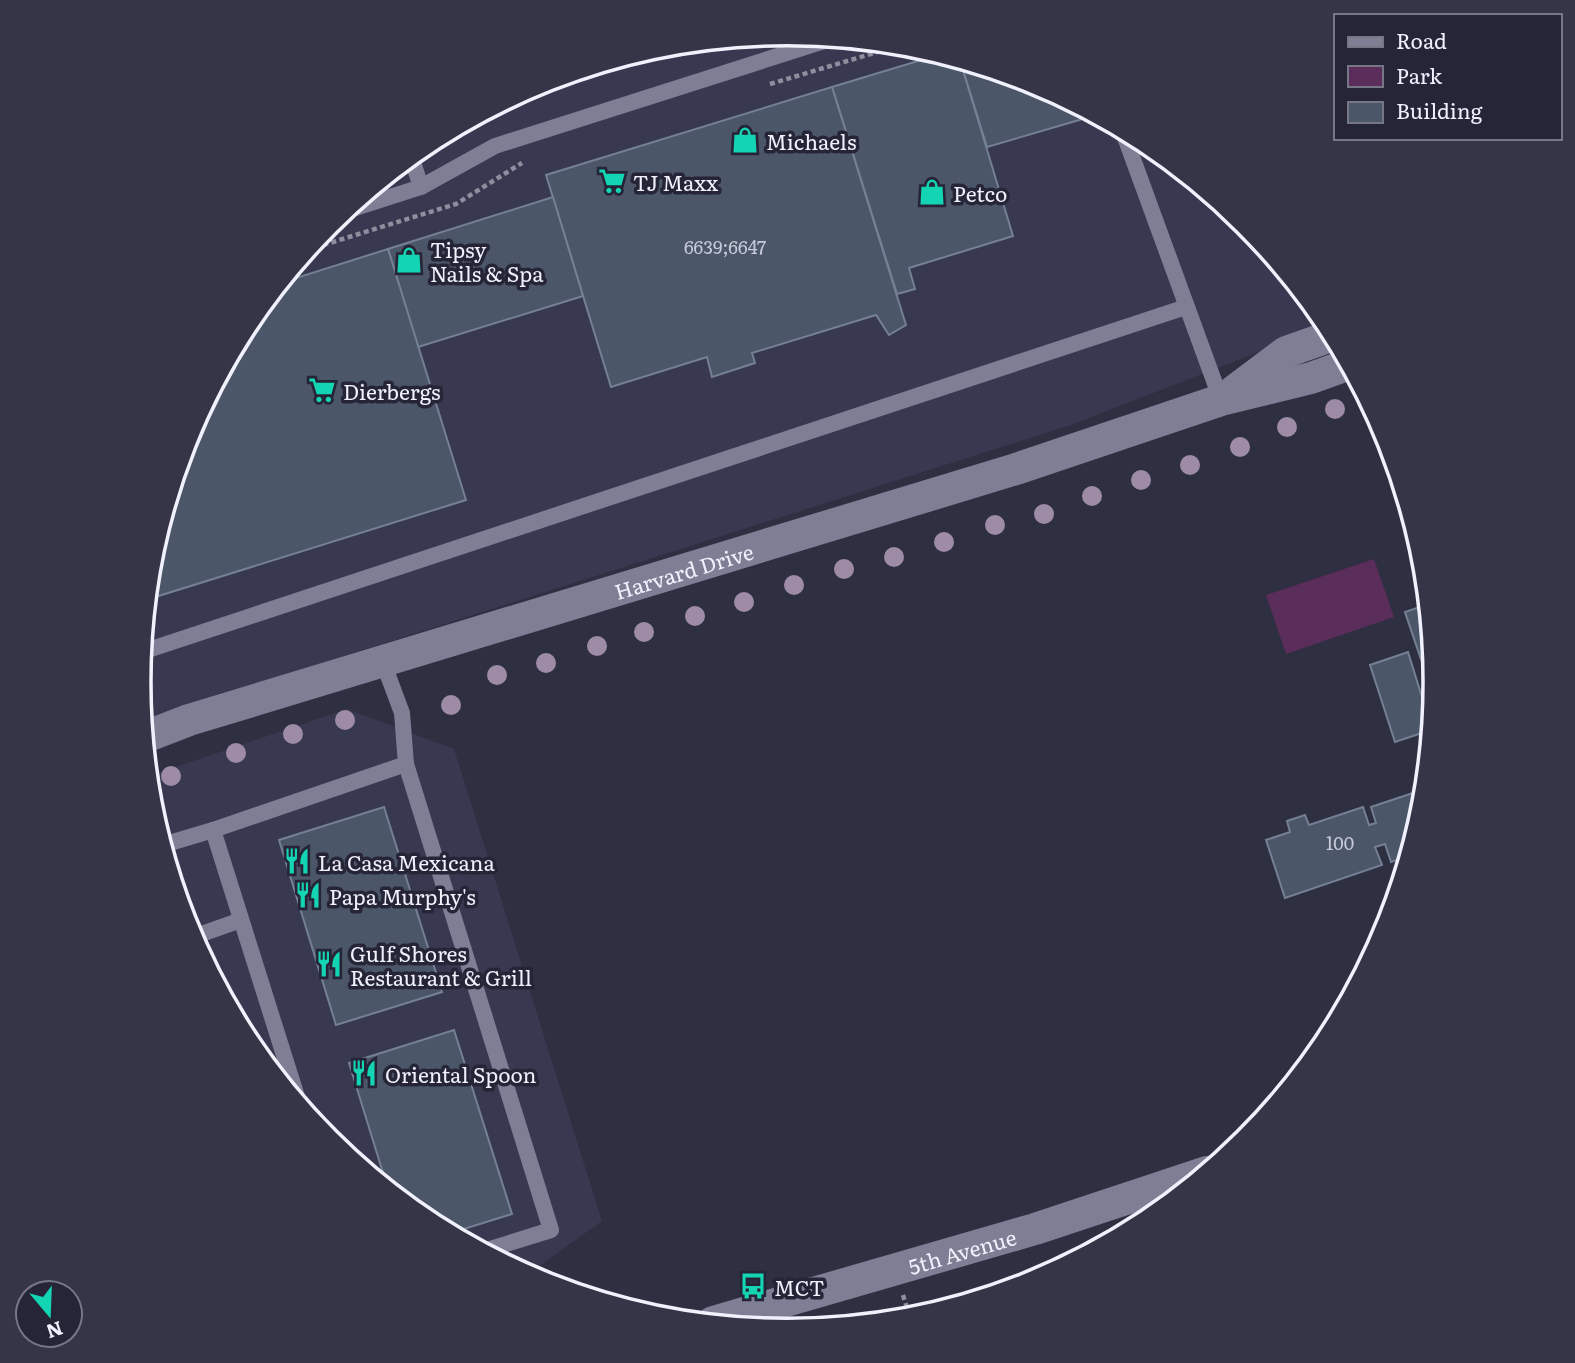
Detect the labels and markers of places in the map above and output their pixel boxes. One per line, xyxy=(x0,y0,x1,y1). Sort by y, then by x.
shop icon: Michaels xyxy=(730,125,760,155)
place label: Michaels xyxy=(766,125,856,156)
supermarket icon: TJ Maxx xyxy=(597,166,627,196)
place label: TJ Maxx xyxy=(633,166,718,197)
shop icon: Petco xyxy=(917,177,947,207)
place label: Petco xyxy=(953,177,1007,208)
place label: Tipsy Nails & Spa xyxy=(430,233,544,288)
shop icon: Tipsy Nails & Spa xyxy=(394,245,424,275)
supermarket icon: Dierbergs xyxy=(307,375,337,405)
place label: Dierbergs xyxy=(343,375,440,406)
restaurant icon: La Casa Mexicana xyxy=(282,846,312,876)
place label: La Casa Mexicana xyxy=(318,846,495,877)
restaurant icon: Papa Murphy's xyxy=(293,880,323,910)
place label: Papa Murphy's xyxy=(329,880,476,911)
place label: Gulf Shores Restaurant & Grill xyxy=(350,937,532,992)
restaurant icon: Gulf Shores Restaurant & Grill xyxy=(314,949,344,979)
restaurant icon: Oriental Spoon xyxy=(349,1058,379,1088)
place label: Oriental Spoon xyxy=(385,1058,537,1089)
bus stop icon: MCT xyxy=(738,1271,768,1301)
place label: MCT xyxy=(774,1271,825,1302)

